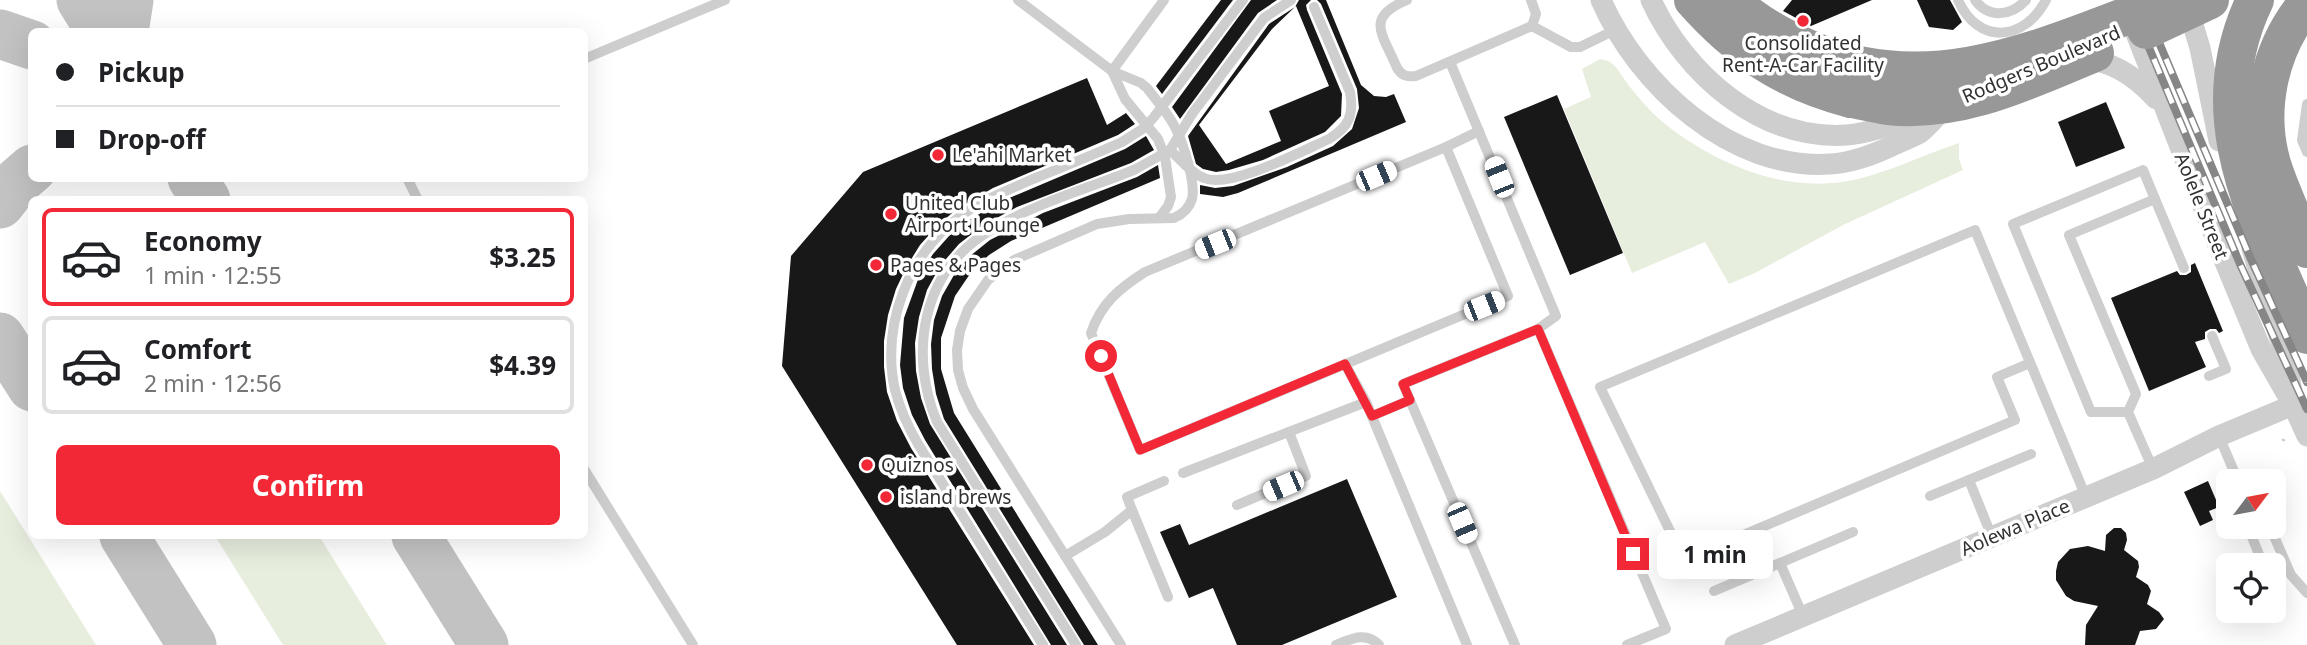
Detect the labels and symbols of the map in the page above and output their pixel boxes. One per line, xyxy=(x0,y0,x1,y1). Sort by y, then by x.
marker: Consolidated Rent-A-Car Facility xyxy=(1795,13,1811,29)
street label: Rodgers Boulevard xyxy=(1958,19,2124,109)
place label: Consolidated Rent-A-Car Facility xyxy=(1722,30,1884,78)
place label: Le'ahi Market xyxy=(952,142,1072,168)
marker: Le'ahi Market xyxy=(930,147,946,163)
street label: Aolele Street xyxy=(2169,149,2235,263)
car xyxy=(1482,154,1517,200)
car xyxy=(1353,158,1400,194)
place label: United Club Airport Lounge xyxy=(905,190,1040,238)
marker: United Club Airport Lounge xyxy=(883,206,899,222)
car xyxy=(1192,226,1239,262)
place label: Pages & Pages xyxy=(890,252,1021,278)
marker: Pages & Pages xyxy=(868,257,884,273)
car xyxy=(1461,288,1508,324)
route start xyxy=(1085,340,1117,372)
place label: Quiznos xyxy=(881,452,954,478)
marker: Quiznos xyxy=(859,457,875,473)
car xyxy=(1260,468,1307,504)
north arrow xyxy=(2216,469,2286,539)
place label: island brews xyxy=(900,484,1011,510)
marker: island brews xyxy=(878,489,894,505)
street label: Aolewa Place xyxy=(1956,492,2074,562)
car xyxy=(1445,500,1480,546)
callout: 1 min xyxy=(1658,530,1773,578)
route end xyxy=(1617,538,1649,570)

